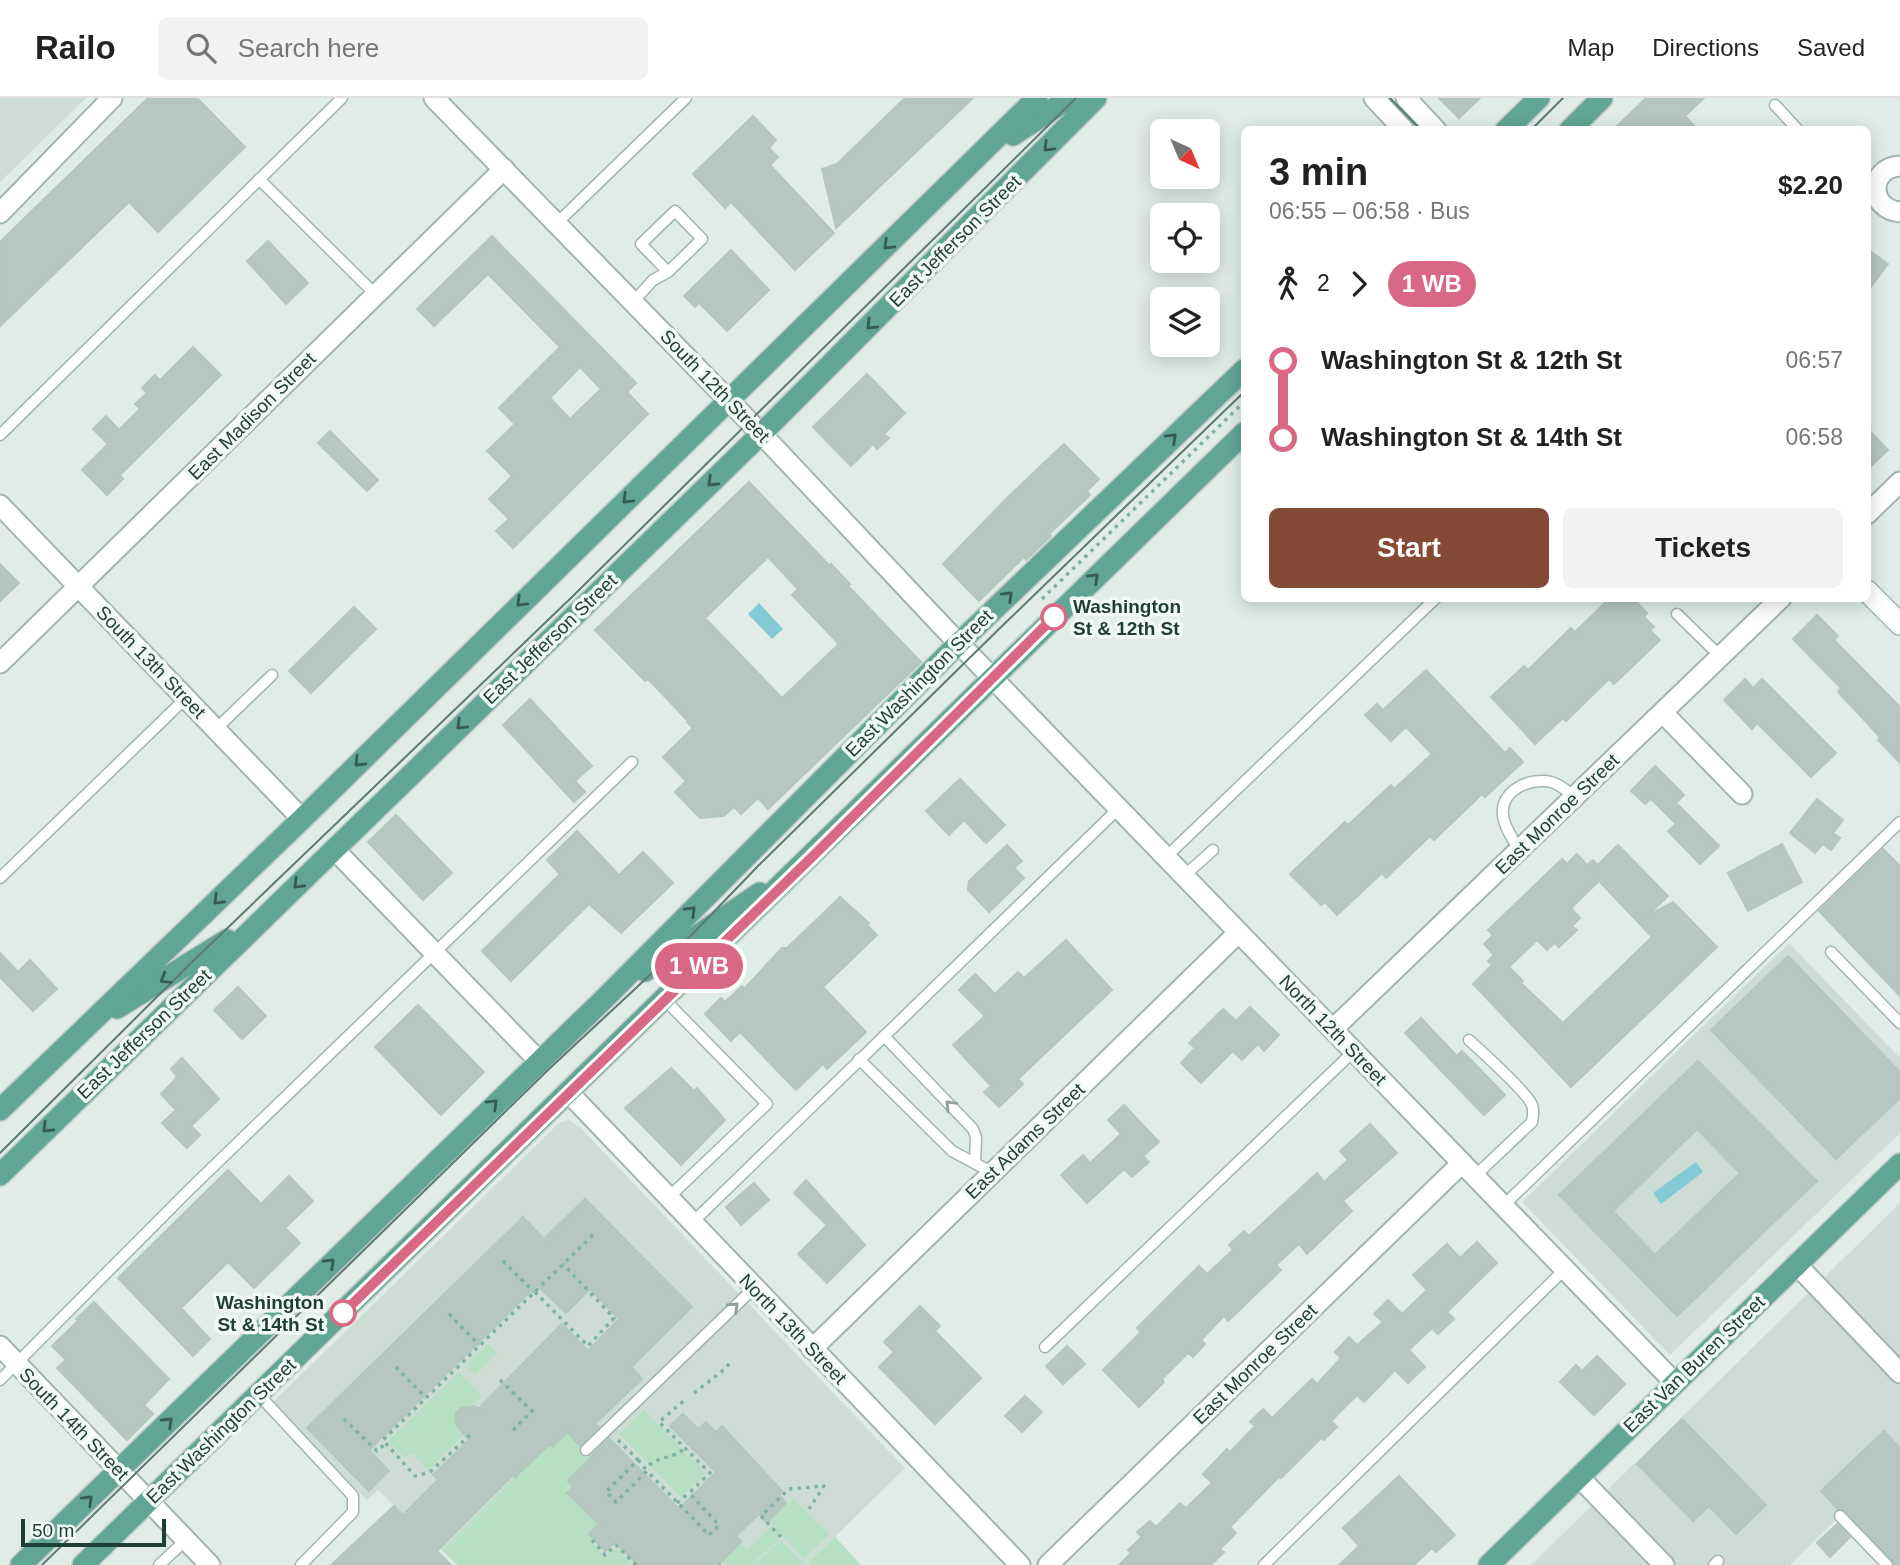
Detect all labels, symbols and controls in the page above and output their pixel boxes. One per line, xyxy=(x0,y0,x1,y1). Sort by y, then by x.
search box xyxy=(158,17,648,80)
text: Railo xyxy=(35,29,116,66)
icon: search xyxy=(182,29,220,67)
text: Search here xyxy=(238,33,379,63)
text: Map xyxy=(1568,34,1614,61)
text: Directions xyxy=(1652,34,1759,61)
text: Saved xyxy=(1797,34,1865,61)
north arrow xyxy=(1150,119,1220,189)
map controls xyxy=(1150,119,1220,357)
one-way arrow xyxy=(1044,138,1057,151)
text: 3 min xyxy=(1269,151,1368,193)
street label: East Jefferson Street xyxy=(885,170,1026,311)
text: $2.20 xyxy=(1778,170,1843,200)
text: 06:55 – 06:58 · Bus xyxy=(1269,198,1470,224)
button: locate xyxy=(1150,203,1220,273)
one-way arrow xyxy=(883,236,896,249)
icon: walk xyxy=(1269,265,1307,303)
icon: forward xyxy=(1340,265,1378,303)
text: 2 xyxy=(1317,270,1330,296)
text: 1 WB xyxy=(1402,270,1462,297)
button: layers xyxy=(1150,287,1220,357)
one-way arrow xyxy=(866,317,879,330)
street label: South 12th Street xyxy=(656,326,774,447)
text: Washington St & 12th St xyxy=(1321,345,1622,375)
text: 06:57 xyxy=(1785,347,1843,373)
street label: East Madison Street xyxy=(184,348,320,484)
text: Washington St & 14th St xyxy=(1321,422,1622,452)
text: 06:58 xyxy=(1785,424,1843,450)
one-way arrow xyxy=(1164,434,1177,447)
one-way arrow xyxy=(708,473,721,486)
one-way arrow xyxy=(622,490,635,503)
button: Start xyxy=(1269,508,1549,588)
button: Tickets xyxy=(1563,508,1843,588)
street label: East Jefferson Street xyxy=(479,569,622,708)
one-way arrow xyxy=(1086,574,1099,587)
one-way arrow xyxy=(1000,592,1013,605)
one-way arrow xyxy=(517,594,530,607)
place label: Washington St & 12th St xyxy=(1073,596,1181,639)
street label: South 13th Street xyxy=(92,602,210,723)
marker: Washington St & 12th St xyxy=(1041,604,1067,630)
street label: East Washington Street xyxy=(841,605,997,761)
one-way arrow xyxy=(456,717,469,730)
street label: East Monroe Street xyxy=(1491,749,1624,878)
one-way arrow xyxy=(355,754,368,767)
one-way arrow xyxy=(293,875,306,888)
one-way arrow xyxy=(213,891,226,904)
one-way arrow xyxy=(683,907,695,919)
line badge: 1 WB xyxy=(650,943,748,989)
text: 1 WB xyxy=(669,952,729,979)
street label: East Jefferson Street xyxy=(73,964,216,1103)
one-way arrow xyxy=(159,970,172,983)
street label: North 12th Street xyxy=(1275,971,1391,1090)
street label: East Adams Street xyxy=(961,1078,1089,1203)
one-way arrow xyxy=(485,1100,498,1113)
one-way arrow xyxy=(945,1100,958,1113)
one-way arrow xyxy=(43,1120,56,1133)
one-way arrow xyxy=(322,1259,335,1272)
street label: North 13th Street xyxy=(735,1270,851,1389)
street label: East Van Buren Street xyxy=(1619,1291,1769,1437)
place label: Washington St & 14th St xyxy=(216,1292,325,1335)
street label: East Monroe Street xyxy=(1189,1299,1322,1428)
marker: Washington St & 14th St xyxy=(330,1300,356,1326)
one-way arrow xyxy=(725,1302,738,1315)
street label: East Washington Street xyxy=(142,1354,300,1508)
street label: South 14th Street xyxy=(15,1364,133,1485)
one-way arrow xyxy=(159,1418,172,1431)
one-way arrow xyxy=(79,1496,92,1509)
scale bar xyxy=(21,1516,166,1548)
text: 50 m xyxy=(32,1520,74,1541)

